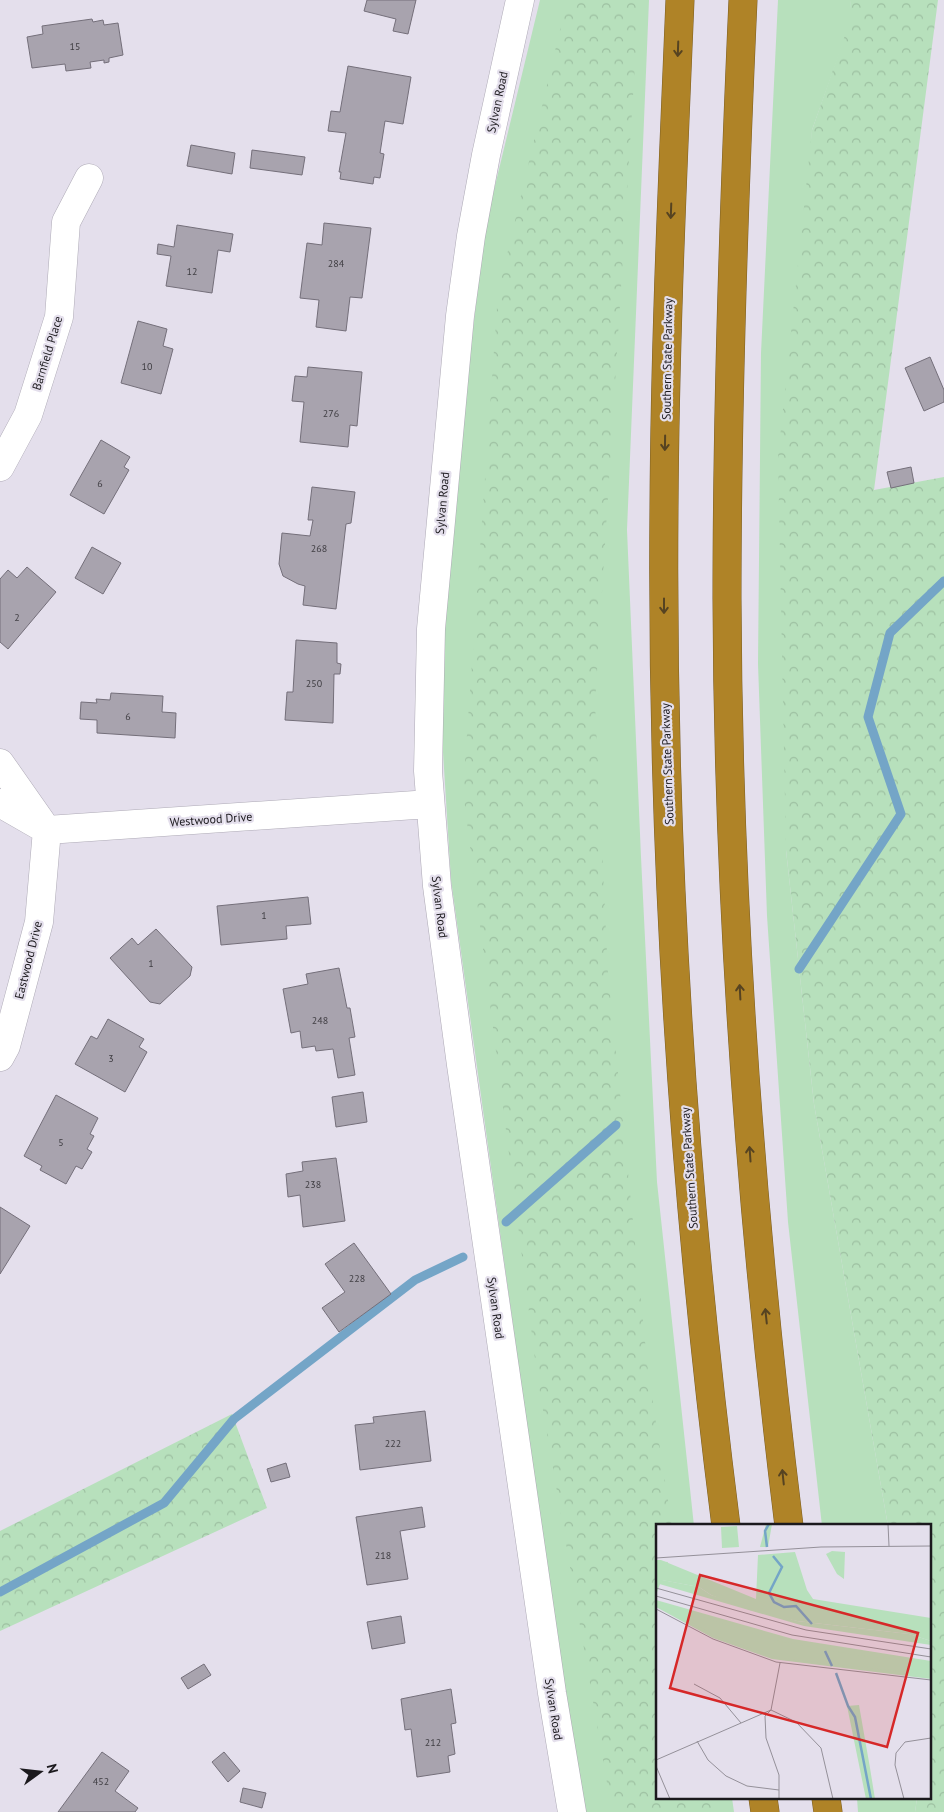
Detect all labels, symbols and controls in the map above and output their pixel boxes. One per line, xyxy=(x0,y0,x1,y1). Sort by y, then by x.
house number: 15 xyxy=(70,40,80,53)
one-way arrow xyxy=(673,40,683,56)
street label: Sylvan Road xyxy=(483,70,511,134)
one-way arrow xyxy=(666,202,676,219)
house number: 284 xyxy=(328,257,345,270)
house number: 12 xyxy=(187,265,197,278)
street label: Southern State Parkway xyxy=(658,298,676,420)
street label: Barnfield Place xyxy=(29,314,65,392)
house number: 10 xyxy=(142,360,153,373)
house number: 276 xyxy=(323,407,339,420)
one-way arrow xyxy=(660,435,670,451)
street label: Sylvan Road xyxy=(432,471,452,535)
house number: 6 xyxy=(97,477,103,490)
house number: 268 xyxy=(311,542,327,555)
one-way arrow xyxy=(659,598,669,614)
house number: 2 xyxy=(14,611,20,624)
house number: 250 xyxy=(306,677,323,690)
street label: Southern State Parkway xyxy=(657,702,677,825)
house number: 6 xyxy=(125,710,131,723)
street label: Westwood Drive xyxy=(169,809,253,829)
street label: Sylvan Road xyxy=(429,875,451,939)
house number: 1 xyxy=(261,909,267,922)
street label: Eastwood Drive xyxy=(11,920,45,1000)
house number: 1 xyxy=(148,957,154,970)
one-way arrow xyxy=(735,984,744,1000)
house number: 248 xyxy=(312,1014,328,1027)
house number: 3 xyxy=(108,1052,114,1065)
street label: Southern State Parkway xyxy=(677,1106,701,1229)
house number: 5 xyxy=(58,1136,64,1149)
one-way arrow xyxy=(745,1146,754,1162)
house number: 238 xyxy=(305,1178,321,1191)
house number: 228 xyxy=(349,1272,365,1285)
street label: Sylvan Road xyxy=(484,1276,508,1340)
one-way arrow xyxy=(761,1308,771,1324)
house number: 222 xyxy=(385,1437,401,1450)
one-way arrow xyxy=(778,1470,788,1486)
inset map xyxy=(656,1524,932,1800)
house number: 218 xyxy=(375,1549,391,1562)
street label: Sylvan Road xyxy=(542,1677,566,1741)
house number: 212 xyxy=(425,1736,441,1749)
north arrow xyxy=(15,1747,65,1797)
text: N xyxy=(43,1762,62,1775)
house number: 452 xyxy=(93,1775,109,1788)

